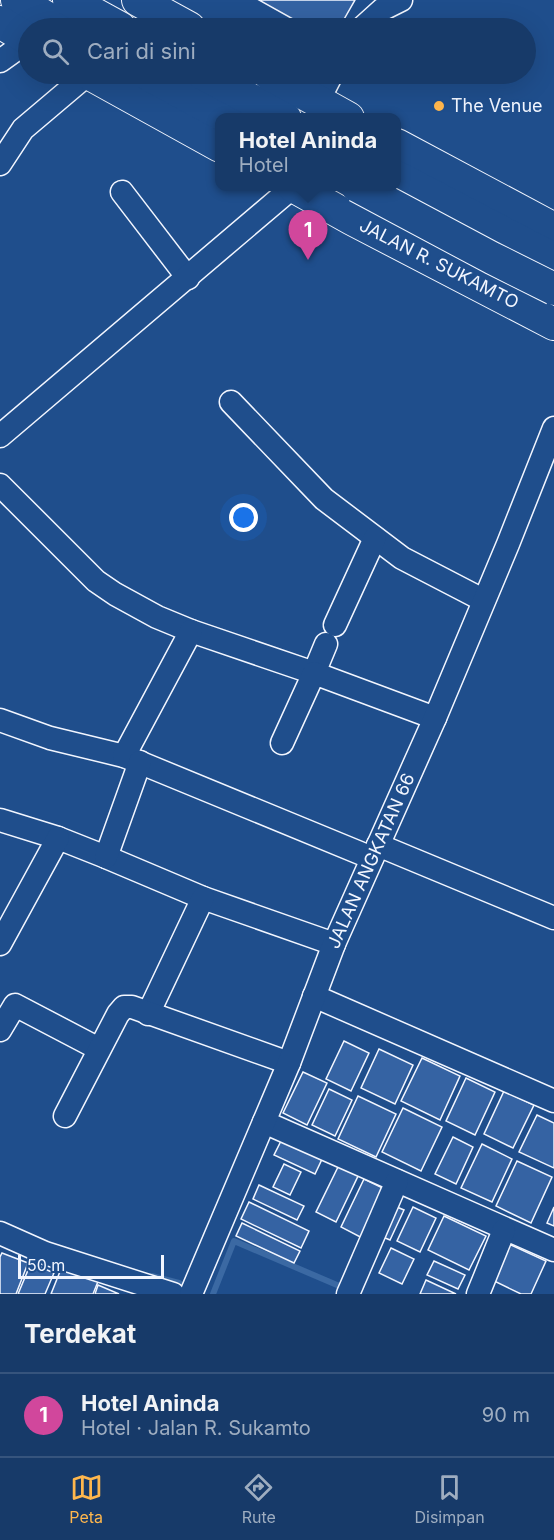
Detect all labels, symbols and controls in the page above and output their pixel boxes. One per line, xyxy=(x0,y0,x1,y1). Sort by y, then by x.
search box xyxy=(18,18,536,84)
icon: search xyxy=(39,35,72,68)
text: Cari di sini xyxy=(87,38,196,64)
place label: The Venue xyxy=(451,95,543,116)
marker: The Venue xyxy=(432,99,446,113)
popup xyxy=(215,113,401,191)
text: Hotel Aninda xyxy=(239,127,377,153)
text: Hotel xyxy=(239,153,288,177)
pin: 1 xyxy=(288,210,328,260)
street label: JALAN R. SUKAMTO xyxy=(356,214,522,313)
your location xyxy=(229,503,258,532)
street label: JALAN ANGKATAN 66 xyxy=(322,770,419,952)
scale bar xyxy=(18,1252,164,1280)
text: 50 m xyxy=(27,1255,65,1275)
text: Terdekat xyxy=(24,1318,136,1349)
text: Hotel Aninda xyxy=(81,1390,219,1416)
text: 1 xyxy=(39,1403,48,1427)
text: 90 m xyxy=(482,1403,530,1427)
text: Hotel · Jalan R. Sukamto xyxy=(81,1416,311,1440)
tab: Peta xyxy=(69,1471,103,1527)
tab: Rute xyxy=(242,1471,276,1527)
tab: Disimpan xyxy=(415,1471,485,1527)

